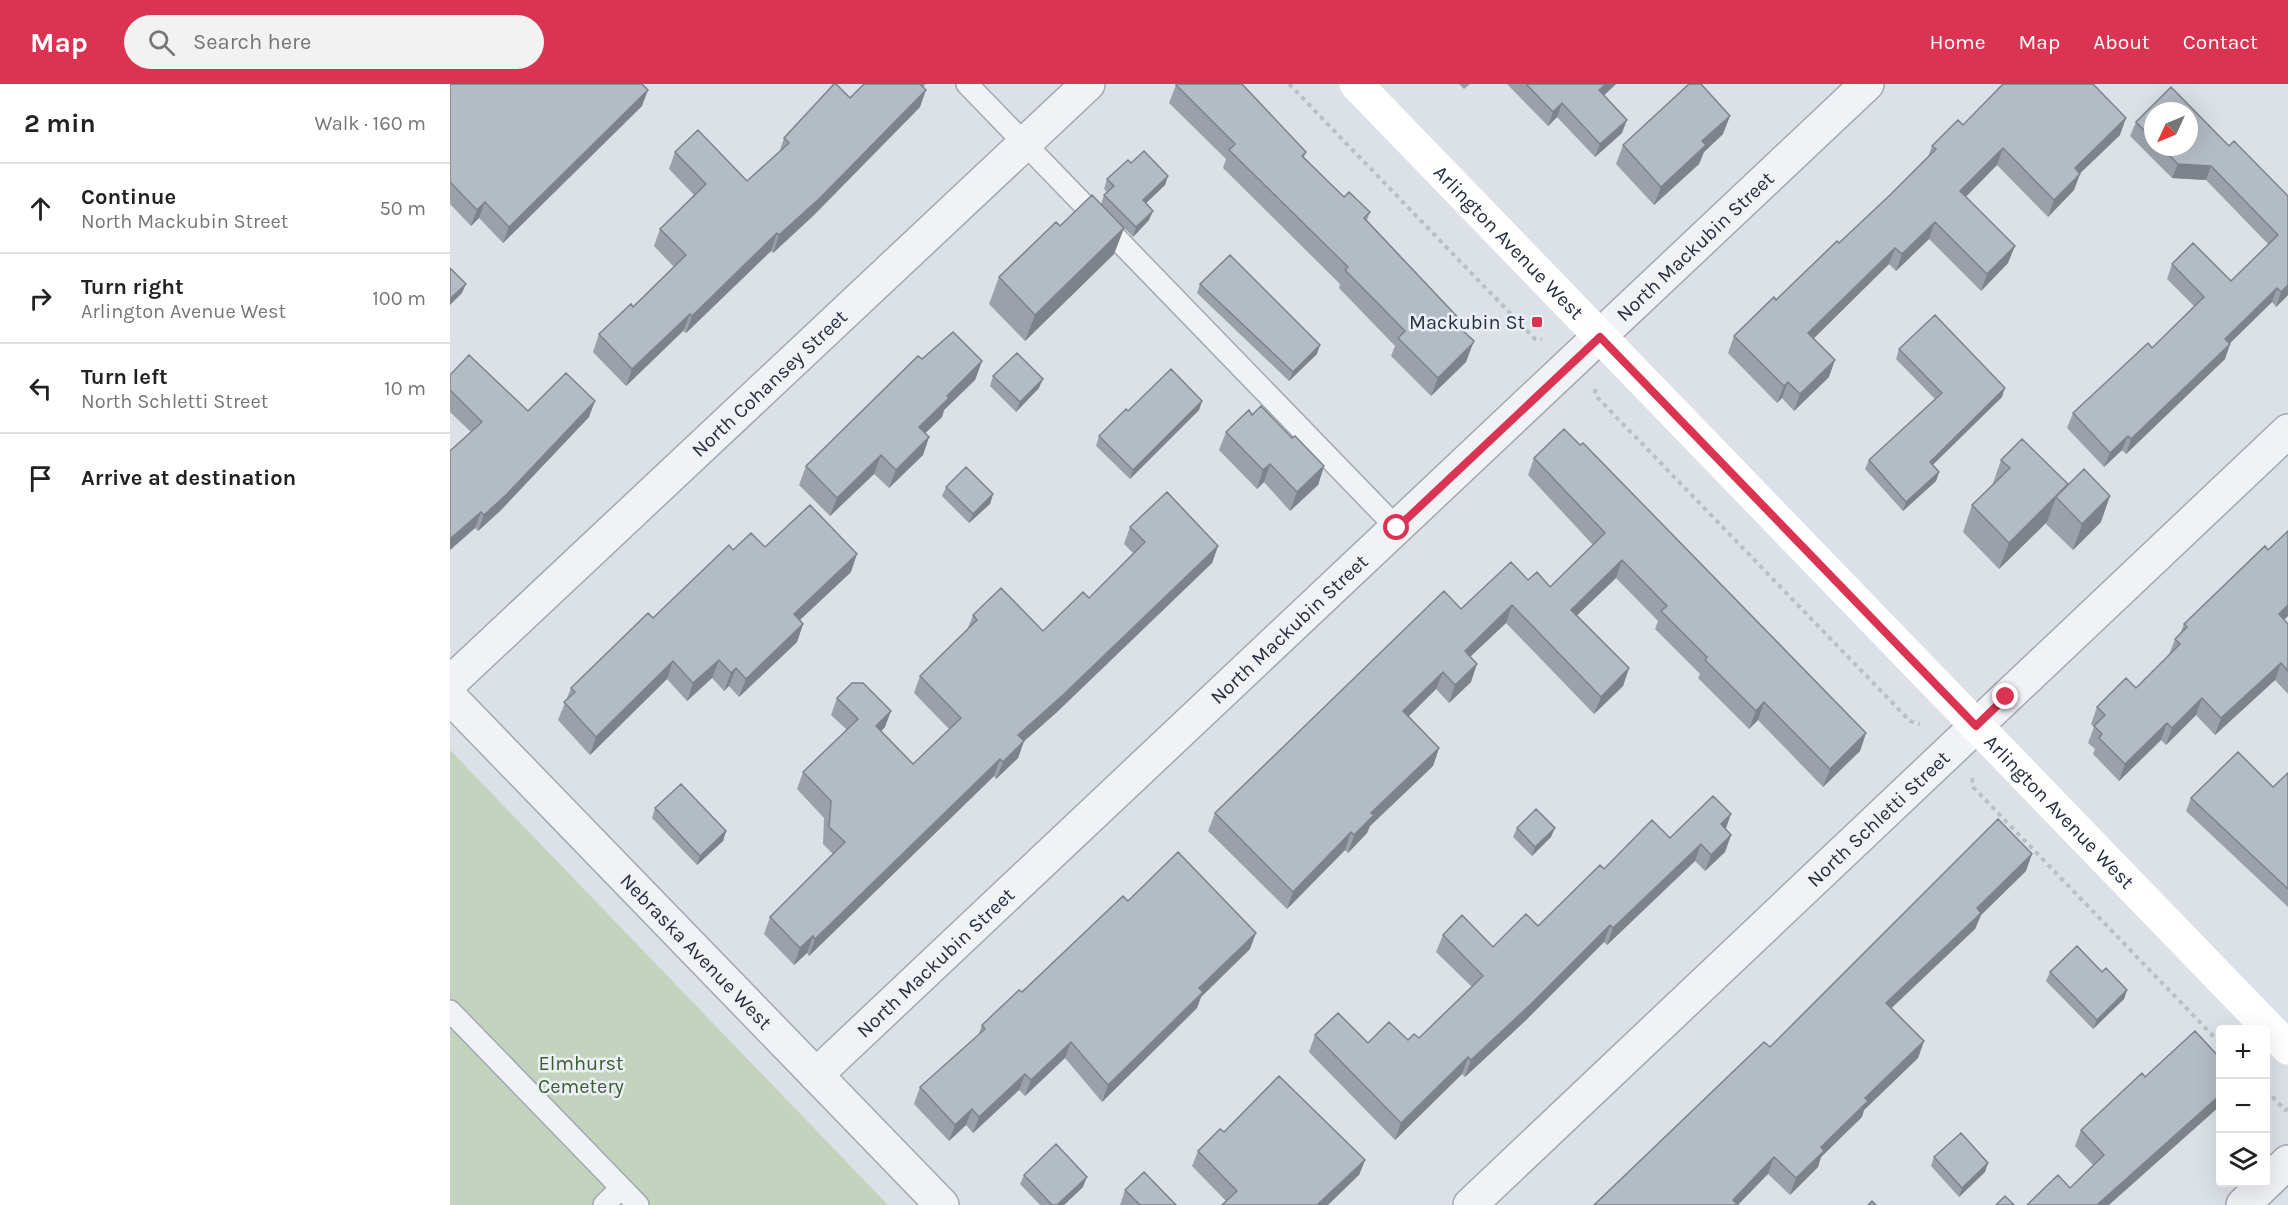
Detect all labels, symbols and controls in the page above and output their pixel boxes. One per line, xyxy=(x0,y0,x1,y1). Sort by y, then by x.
search box xyxy=(124,15,544,69)
text: Map xyxy=(30,26,88,59)
icon: search xyxy=(145,26,178,59)
text: Search here xyxy=(193,29,311,55)
text: Home xyxy=(1930,30,1986,54)
text: Map xyxy=(2019,30,2060,54)
text: About xyxy=(2093,30,2150,54)
text: Contact xyxy=(2183,30,2258,54)
north arrow xyxy=(2144,102,2198,156)
text: 2 min xyxy=(24,108,96,139)
text: Walk · 160 m xyxy=(314,112,426,135)
street label: Arlington Avenue West xyxy=(1429,160,1589,324)
street label: North Mackubin Street xyxy=(1612,166,1779,326)
text: Continue xyxy=(81,184,176,210)
icon: ahead xyxy=(24,192,57,225)
text: 50 m xyxy=(379,197,426,220)
text: North Mackubin Street xyxy=(81,210,288,233)
text: Turn right xyxy=(81,274,184,300)
icon: right xyxy=(24,282,57,315)
text: 100 m xyxy=(372,287,426,310)
text: Arlington Avenue West xyxy=(81,300,286,323)
street label: North Cohansey Street xyxy=(687,305,852,462)
place label: Mackubin St xyxy=(1409,311,1525,334)
marker: Mackubin St xyxy=(1530,315,1544,329)
text: Turn left xyxy=(81,364,168,390)
icon: left xyxy=(24,372,57,405)
text: 10 m xyxy=(384,377,426,400)
text: North Schletti Street xyxy=(81,390,268,413)
icon: arrive xyxy=(24,462,57,495)
text: Arrive at destination xyxy=(81,465,296,491)
route start xyxy=(1383,514,1409,540)
street label: North Mackubin Street xyxy=(1206,549,1373,709)
route end xyxy=(1992,683,2018,709)
street label: Arlington Avenue West xyxy=(1980,730,2139,894)
street label: North Schletti Street xyxy=(1802,746,1955,891)
street label: Nebraska Avenue West xyxy=(616,869,777,1034)
street label: North Mackubin Street xyxy=(852,883,1019,1042)
map controls xyxy=(2216,1025,2270,1187)
button: + xyxy=(2216,1025,2270,1079)
park label: Elmhurst Cemetery xyxy=(538,1052,624,1098)
button: − xyxy=(2216,1079,2270,1133)
button: layers xyxy=(2216,1133,2270,1187)

